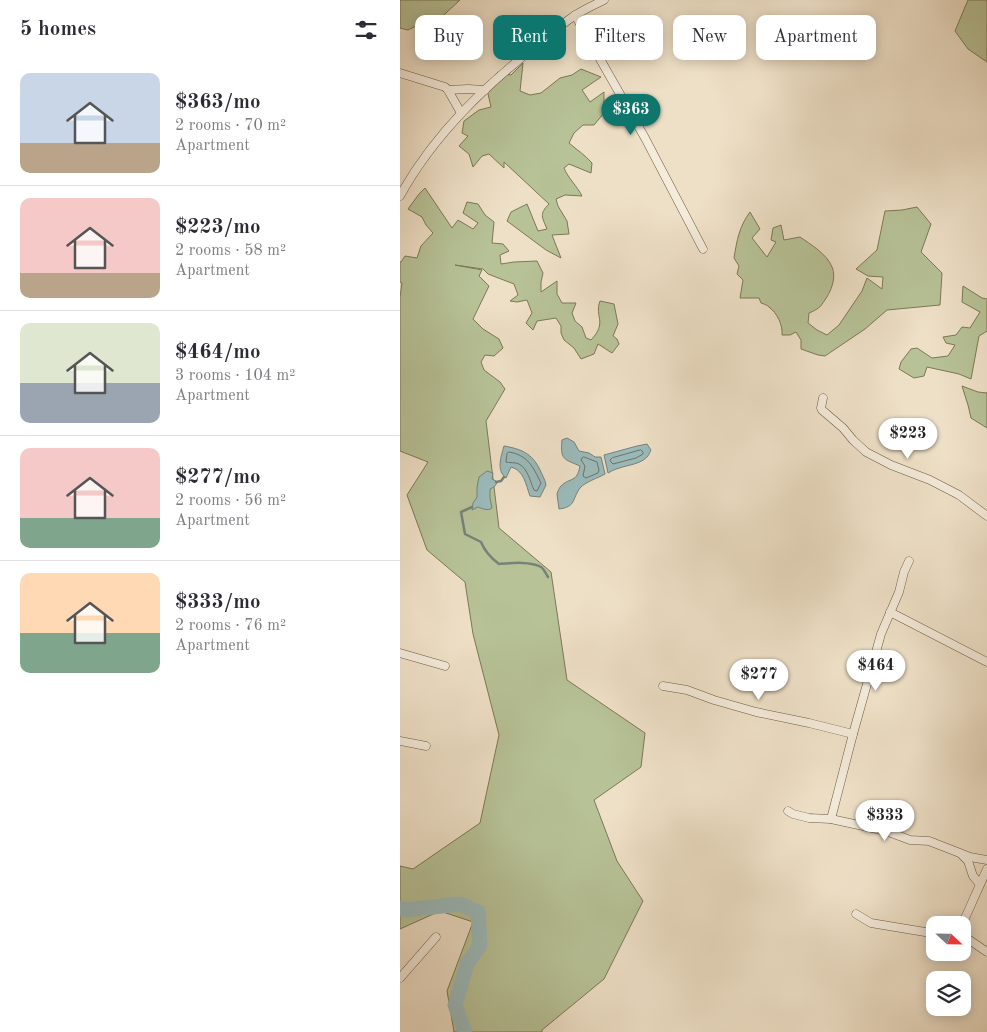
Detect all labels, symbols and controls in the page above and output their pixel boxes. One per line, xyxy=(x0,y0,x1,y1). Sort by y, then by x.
chip: Buy xyxy=(415,15,483,60)
chip: Rent xyxy=(493,15,566,60)
chip: Filters xyxy=(576,15,663,60)
chip: New xyxy=(673,15,746,60)
chip: Apartment xyxy=(756,15,876,60)
icon: filters xyxy=(352,16,380,44)
text: 5 homes xyxy=(20,19,96,40)
text: $363/mo xyxy=(175,92,261,113)
icon: home xyxy=(60,93,120,153)
pin: $363 xyxy=(601,94,661,136)
text: $363 xyxy=(612,102,650,118)
text: 2 rooms · 70 m² xyxy=(175,118,286,134)
text: Apartment xyxy=(175,138,250,154)
text: $223/mo xyxy=(175,217,261,238)
icon: home xyxy=(60,218,120,278)
text: 2 rooms · 58 m² xyxy=(175,243,286,259)
text: Apartment xyxy=(175,263,250,279)
text: $464/mo xyxy=(175,342,261,363)
icon: home xyxy=(60,343,120,403)
text: 3 rooms · 104 m² xyxy=(175,368,295,384)
text: Apartment xyxy=(175,388,250,404)
pin: $223 xyxy=(878,418,938,460)
text: $223 xyxy=(889,426,927,442)
text: $277/mo xyxy=(175,467,261,488)
icon: home xyxy=(60,468,120,528)
text: 2 rooms · 56 m² xyxy=(175,493,286,509)
text: Apartment xyxy=(175,513,250,529)
text: $333/mo xyxy=(175,592,261,613)
icon: home xyxy=(60,593,120,653)
text: 2 rooms · 76 m² xyxy=(175,618,286,634)
text: Apartment xyxy=(175,638,250,654)
pin: $464 xyxy=(846,650,906,692)
pin: $277 xyxy=(729,658,789,701)
text: $464 xyxy=(857,658,895,674)
text: $277 xyxy=(740,667,778,683)
pin: $333 xyxy=(855,800,915,842)
text: $333 xyxy=(866,808,904,824)
north arrow xyxy=(926,916,971,961)
map controls xyxy=(926,916,971,1016)
button: layers xyxy=(926,971,971,1016)

